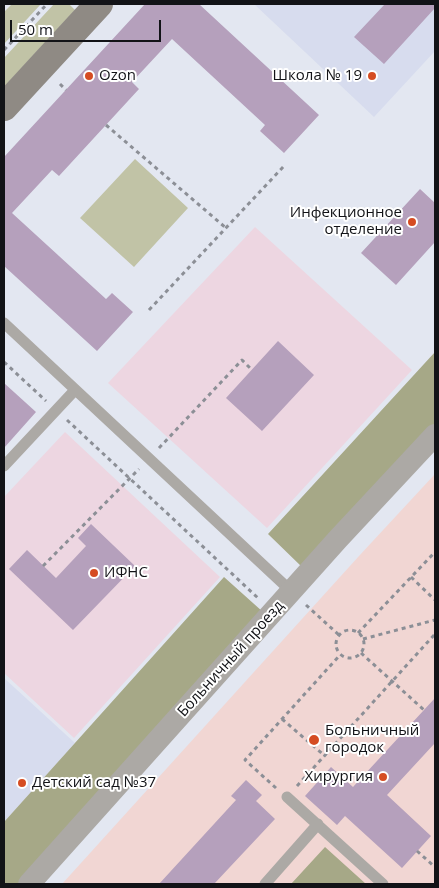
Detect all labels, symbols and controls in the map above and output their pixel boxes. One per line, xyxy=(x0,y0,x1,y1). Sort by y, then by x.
scale bar xyxy=(12,10,164,42)
text: 50 m xyxy=(18,19,53,39)
place label: Ozon xyxy=(99,67,136,85)
place label: Школа № 19 xyxy=(273,67,362,85)
marker: Ozon xyxy=(83,70,95,82)
marker: Школа № 19 xyxy=(366,70,378,82)
place label: Инфекционное отделение xyxy=(290,204,402,239)
marker: Инфекционное отделение xyxy=(406,216,418,228)
place label: ИФНС xyxy=(104,564,148,582)
marker: ИФНС xyxy=(88,567,100,579)
street label: Больничный проезд xyxy=(174,597,288,721)
place label: Больничный городок xyxy=(325,722,419,757)
marker: Больничный городок xyxy=(307,733,321,747)
place label: Хирургия xyxy=(305,768,373,786)
marker: Хирургия xyxy=(377,771,389,783)
place label: Детский сад №37 xyxy=(32,774,156,792)
marker: Детский сад №37 xyxy=(16,777,28,789)

